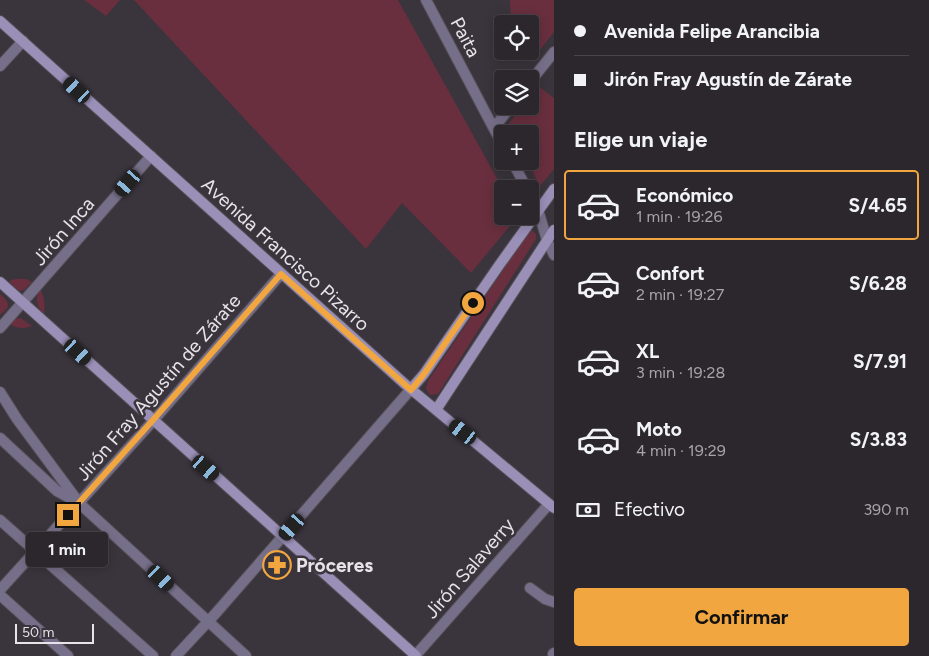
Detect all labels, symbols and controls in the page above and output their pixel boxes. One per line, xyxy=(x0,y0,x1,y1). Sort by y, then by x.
street label: Paita xyxy=(446,13,486,61)
map controls xyxy=(494,15,539,225)
button: locate xyxy=(494,15,539,60)
text: Avenida Felipe Arancibia xyxy=(604,20,820,43)
text: Jirón Fray Agustín de Zárate xyxy=(604,68,852,91)
button: layers xyxy=(494,70,539,115)
car xyxy=(60,74,93,106)
button: + xyxy=(494,125,539,170)
text: Elige un viaje xyxy=(574,126,707,153)
car xyxy=(112,167,143,199)
street label: Avenida Francisco Pizarro xyxy=(197,173,374,336)
button: − xyxy=(494,180,539,225)
icon: car xyxy=(576,183,621,228)
text: Económico xyxy=(636,184,733,207)
street label: Jirón Inca xyxy=(28,193,99,270)
text: S/4.65 xyxy=(848,194,907,217)
text: 1 min · 19:26 xyxy=(636,207,723,226)
icon: car xyxy=(576,261,621,306)
text: Confort xyxy=(636,262,705,285)
text: S/6.28 xyxy=(849,272,907,295)
text: 2 min · 19:27 xyxy=(636,285,724,304)
street label: Jirón Fray Agustín de Zárate xyxy=(71,289,246,485)
route start xyxy=(462,292,484,314)
car xyxy=(61,336,94,368)
icon: car xyxy=(576,339,621,384)
text: XL xyxy=(636,340,659,363)
text: S/7.91 xyxy=(853,350,907,373)
text: 3 min · 19:28 xyxy=(636,363,725,382)
car xyxy=(446,417,479,447)
icon: car xyxy=(576,417,621,462)
text: Moto xyxy=(636,418,682,441)
text: S/3.83 xyxy=(850,428,907,451)
text: 4 min · 19:29 xyxy=(636,441,726,460)
car xyxy=(189,452,222,484)
icon: cash xyxy=(574,496,602,524)
text: Efectivo xyxy=(614,498,685,521)
text: 390 m xyxy=(863,500,909,519)
route end xyxy=(57,504,79,526)
car xyxy=(276,511,307,543)
street label: Jirón Salaverry xyxy=(420,514,519,623)
callout: 1 min xyxy=(27,532,109,568)
text: 1 min xyxy=(48,540,86,559)
pharmacy icon: Próceres xyxy=(262,550,292,580)
place label: Próceres xyxy=(296,554,373,577)
car xyxy=(144,562,177,594)
button: Confirmar xyxy=(574,588,909,646)
scale bar xyxy=(15,621,94,644)
text: 50 m xyxy=(22,624,54,641)

